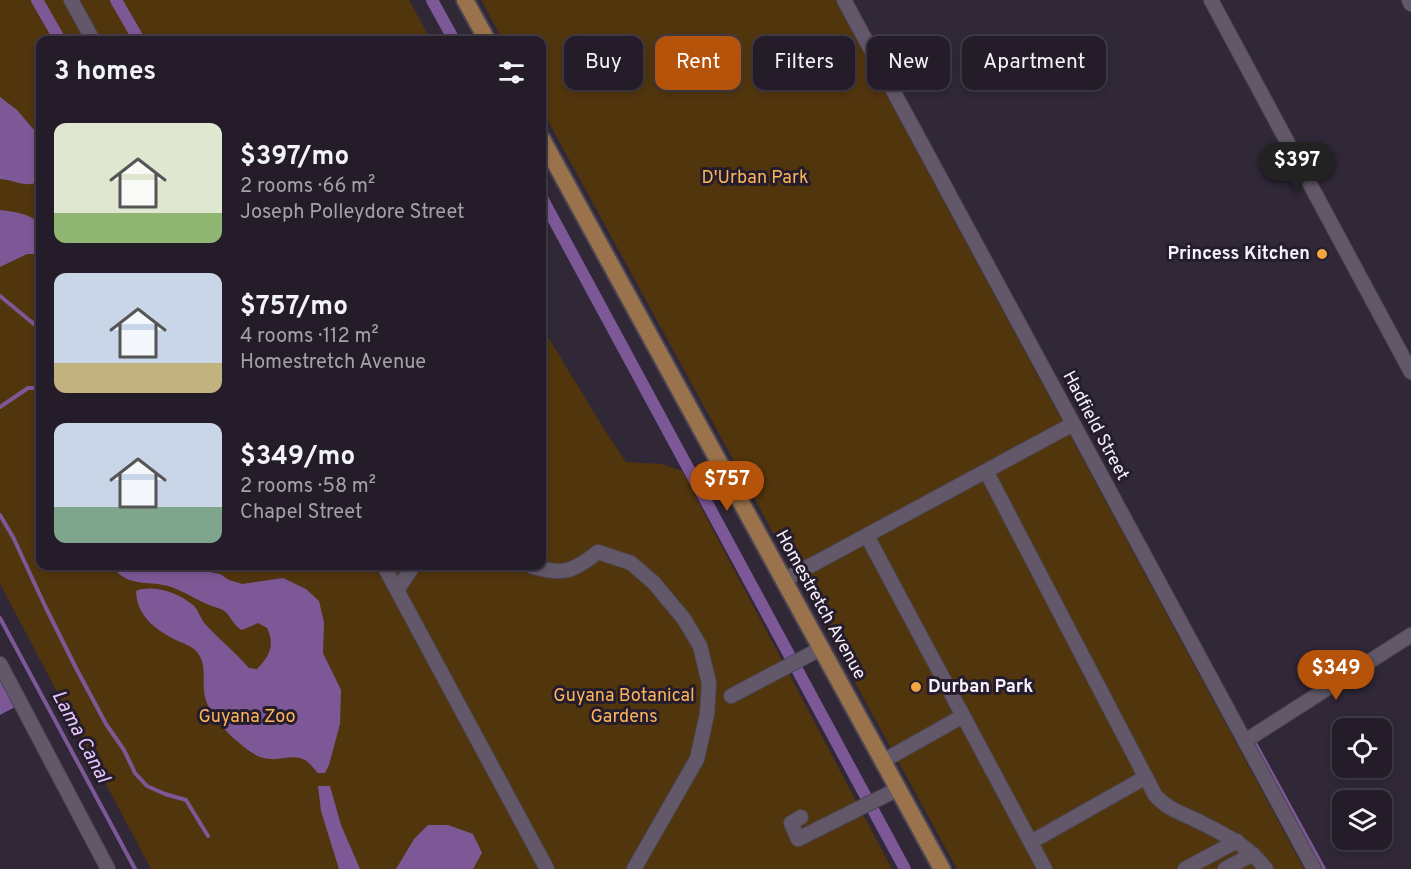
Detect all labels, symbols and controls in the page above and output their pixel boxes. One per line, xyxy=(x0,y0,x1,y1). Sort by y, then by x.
chip: Buy xyxy=(564,36,643,90)
chip: Rent xyxy=(655,36,741,90)
chip: Filters xyxy=(753,36,855,90)
chip: New xyxy=(867,36,950,90)
chip: Apartment xyxy=(962,36,1106,90)
text: 3 homes xyxy=(54,56,156,89)
icon: filters xyxy=(495,56,528,89)
text: $397/mo xyxy=(240,141,349,174)
pin: $397 xyxy=(1261,142,1333,193)
icon: home xyxy=(102,147,174,219)
text: $397 xyxy=(1274,148,1320,174)
park label: D'Urban Park xyxy=(701,167,809,190)
text: 2 rooms · 66 m² xyxy=(240,174,375,200)
text: Joseph Polleydore Street xyxy=(240,200,465,226)
place label: Princess Kitchen xyxy=(1167,243,1310,266)
marker: Princess Kitchen xyxy=(1315,247,1329,261)
text: $757/mo xyxy=(240,291,348,324)
icon: home xyxy=(102,297,174,369)
text: 4 rooms · 112 m² xyxy=(240,324,379,350)
text: Homestretch Avenue xyxy=(240,350,426,376)
street label: Hadfield Street xyxy=(1056,367,1134,485)
text: $349/mo xyxy=(240,441,355,474)
icon: home xyxy=(102,447,174,519)
pin: $757 xyxy=(691,461,763,512)
text: $757 xyxy=(704,467,750,493)
text: 2 rooms · 58 m² xyxy=(240,474,376,500)
text: Chapel Street xyxy=(240,500,362,526)
street label: Homestretch Avenue xyxy=(769,526,871,684)
pin: $349 xyxy=(1300,650,1372,701)
text: $349 xyxy=(1311,656,1361,682)
place label: Durban Park xyxy=(928,676,1033,699)
marker: Durban Park xyxy=(909,680,923,694)
park label: Guyana Botanical Gardens xyxy=(553,685,695,729)
water label: Lama Canal xyxy=(45,686,116,789)
park label: Guyana Zoo xyxy=(198,706,296,729)
map controls xyxy=(1332,718,1392,850)
button: locate xyxy=(1332,718,1392,778)
button: layers xyxy=(1332,790,1392,850)

